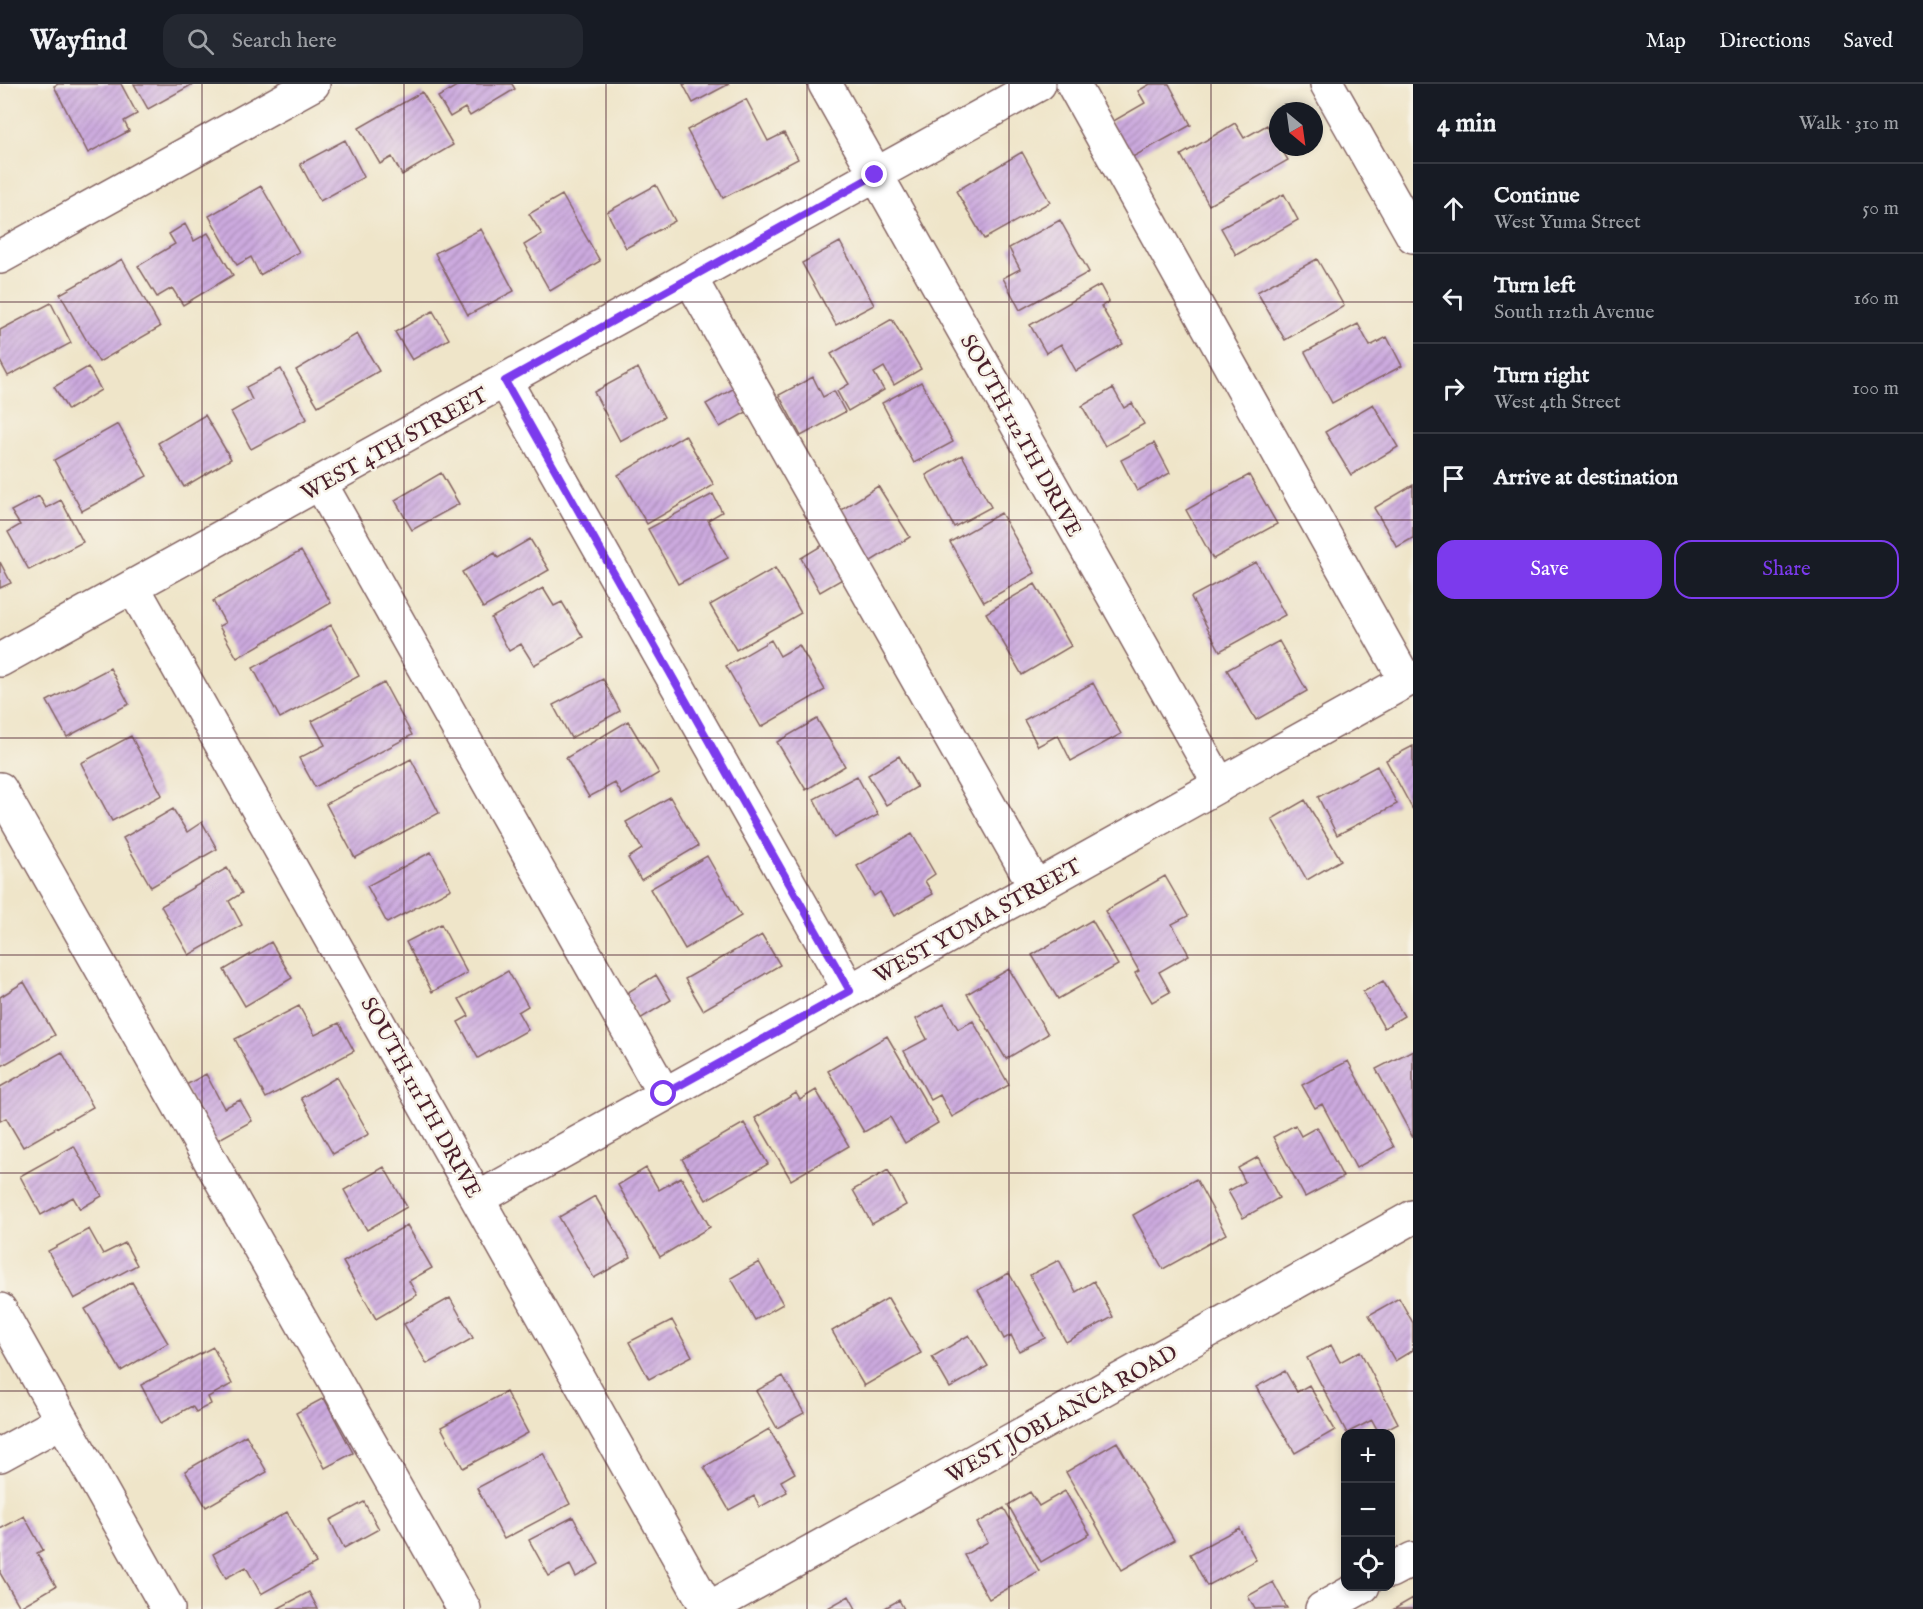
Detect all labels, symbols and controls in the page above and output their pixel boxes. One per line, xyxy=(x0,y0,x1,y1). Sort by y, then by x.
search box xyxy=(163,14,583,68)
text: Wayfind xyxy=(30,24,127,59)
icon: search xyxy=(184,25,217,58)
text: Search here xyxy=(232,27,337,55)
text: Map xyxy=(1646,28,1686,55)
text: Directions xyxy=(1719,28,1810,55)
text: Saved xyxy=(1843,28,1893,55)
north arrow xyxy=(1269,102,1323,156)
text: 4 min xyxy=(1437,107,1496,140)
text: Walk · 310 m xyxy=(1799,111,1899,136)
route end xyxy=(861,161,887,187)
text: Continue xyxy=(1494,182,1580,210)
icon: ahead xyxy=(1437,192,1470,225)
text: 50 m xyxy=(1862,196,1899,221)
text: West Yuma Street xyxy=(1494,210,1641,235)
text: Turn left xyxy=(1494,272,1576,300)
icon: left xyxy=(1437,282,1470,315)
text: 160 m xyxy=(1853,286,1899,311)
text: South 112th Avenue xyxy=(1494,300,1654,325)
street label: SOUTH 112TH DRIVE xyxy=(953,330,1088,542)
text: Turn right xyxy=(1494,362,1589,390)
icon: right xyxy=(1437,372,1470,405)
text: 100 m xyxy=(1852,376,1899,401)
street label: WEST 4TH STREET xyxy=(297,382,493,508)
text: West 4th Street xyxy=(1494,390,1621,415)
icon: arrive xyxy=(1437,462,1470,495)
text: Arrive at destination xyxy=(1494,464,1678,492)
button: Save xyxy=(1437,540,1662,599)
button: Share xyxy=(1674,540,1899,599)
street label: WEST YUMA STREET xyxy=(869,853,1087,991)
street label: SOUTH 111TH DRIVE xyxy=(353,993,487,1203)
route start xyxy=(650,1080,676,1106)
street label: WEST JOBLANCA ROAD xyxy=(941,1339,1183,1490)
map controls xyxy=(1341,1429,1395,1591)
button: + xyxy=(1341,1429,1395,1483)
button: − xyxy=(1341,1483,1395,1537)
button: locate xyxy=(1341,1537,1395,1591)

